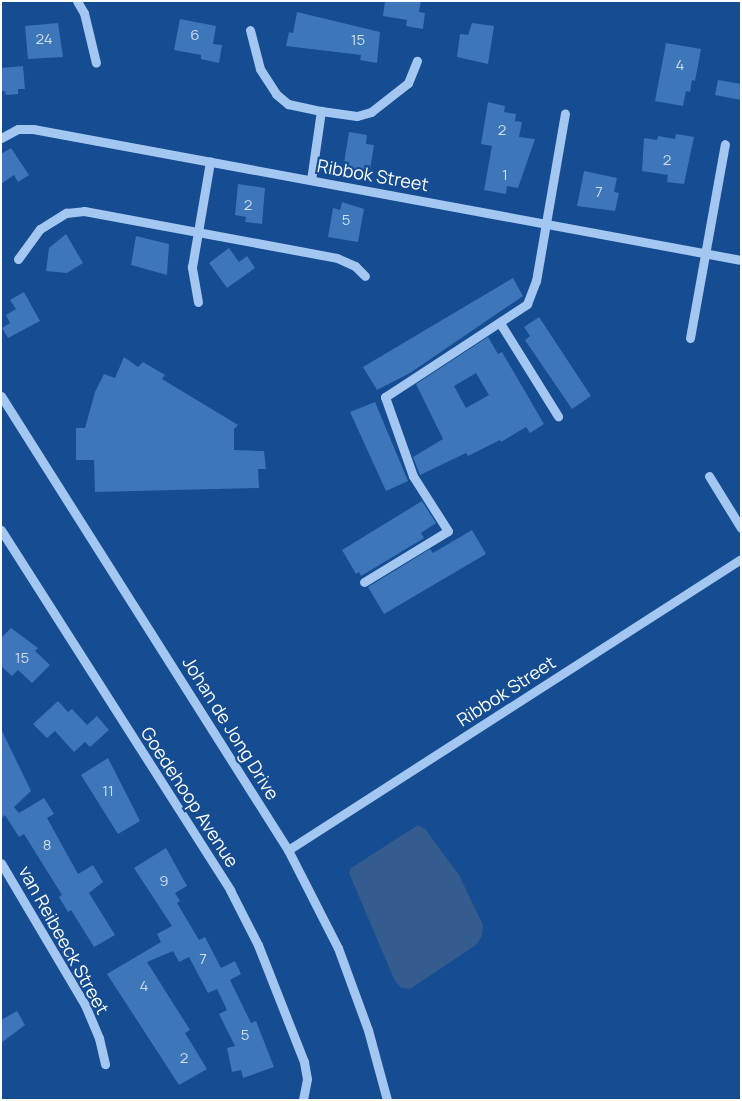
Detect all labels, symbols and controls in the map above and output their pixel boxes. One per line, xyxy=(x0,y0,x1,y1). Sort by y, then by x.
house number: 6 xyxy=(190,26,200,44)
house number: 24 xyxy=(35,30,53,48)
house number: 15 xyxy=(351,31,365,49)
house number: 4 xyxy=(676,56,684,74)
house number: 2 xyxy=(498,121,506,139)
house number: 2 xyxy=(663,151,671,169)
street label: Ribbok Street xyxy=(316,155,430,195)
house number: 1 xyxy=(502,166,508,184)
house number: 7 xyxy=(595,183,603,201)
house number: 2 xyxy=(244,196,252,214)
house number: 5 xyxy=(342,211,350,229)
house number: 15 xyxy=(15,649,29,667)
street label: Ribbok Street xyxy=(453,651,559,731)
street label: Johan de Jong Drive xyxy=(178,652,284,804)
street label: Goedehoop Avenue xyxy=(137,723,243,871)
house number: 11 xyxy=(102,782,114,800)
house number: 8 xyxy=(43,836,51,854)
street label: van Reibeeck Street xyxy=(14,862,114,1018)
house number: 9 xyxy=(159,872,169,890)
house number: 7 xyxy=(199,950,207,968)
house number: 4 xyxy=(140,977,148,995)
house number: 5 xyxy=(241,1026,249,1044)
house number: 2 xyxy=(180,1049,188,1067)

